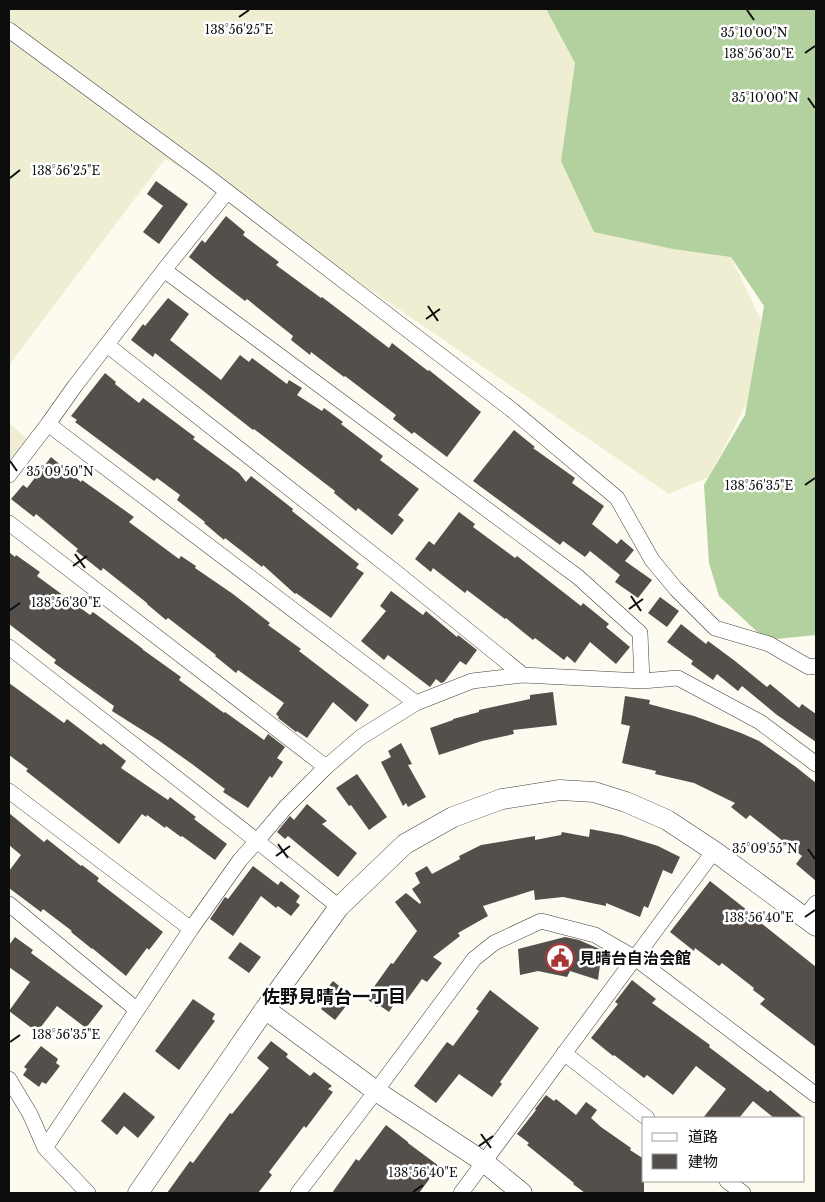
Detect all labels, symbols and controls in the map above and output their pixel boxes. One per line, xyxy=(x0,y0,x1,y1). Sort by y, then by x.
text: 138°56'25"E xyxy=(205,22,273,37)
text: 35°10'00"N xyxy=(720,25,788,40)
text: 138°56'30"E xyxy=(724,46,794,61)
text: 35°10'00"N xyxy=(731,90,799,105)
text: 138°56'25"E xyxy=(32,163,100,178)
text: 35°09'50"N xyxy=(26,464,94,479)
text: 138°56'35"E xyxy=(725,478,793,493)
text: 138°56'30"E xyxy=(31,595,101,610)
text: 35°09'55"N xyxy=(732,841,798,856)
text: 138°56'40"E xyxy=(724,910,794,925)
public building icon: 見晴台自治会館 xyxy=(545,943,575,973)
place label: 見晴台自治会館 xyxy=(579,948,691,968)
district label: 佐野見晴台一丁目 xyxy=(262,986,406,1008)
text: 138°56'35"E xyxy=(32,1027,100,1042)
legend xyxy=(642,1117,805,1182)
text: 道路 xyxy=(688,1127,718,1146)
text: 建物 xyxy=(688,1152,718,1171)
text: 138°56'40"E xyxy=(388,1165,458,1180)

